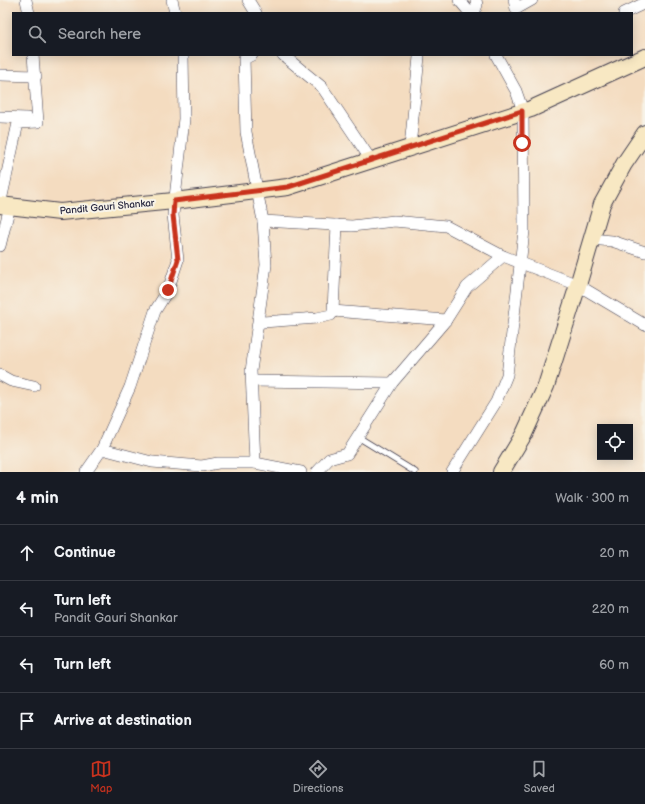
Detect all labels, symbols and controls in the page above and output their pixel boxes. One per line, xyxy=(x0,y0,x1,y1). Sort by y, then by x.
search box xyxy=(12,12,633,56)
icon: search xyxy=(26,23,48,45)
text: Search here xyxy=(58,25,141,44)
route start xyxy=(513,134,531,152)
street label: Pandit Gauri Shankar xyxy=(59,197,155,217)
route end xyxy=(159,281,177,299)
map controls xyxy=(597,424,633,460)
button: locate xyxy=(597,424,633,460)
text: 4 min xyxy=(16,488,59,508)
text: Walk · 300 m xyxy=(555,490,629,506)
icon: ahead xyxy=(16,542,38,564)
text: Continue xyxy=(54,543,116,562)
text: 20 m xyxy=(599,545,629,561)
text: Turn left xyxy=(54,591,111,610)
icon: left xyxy=(16,598,38,620)
text: 220 m xyxy=(592,601,629,617)
text: Pandit Gauri Shankar xyxy=(54,610,178,626)
icon: left xyxy=(16,654,38,676)
text: Turn left xyxy=(54,655,111,674)
text: 60 m xyxy=(599,657,629,673)
icon: arrive xyxy=(16,710,38,732)
text: Arrive at destination xyxy=(54,711,192,730)
tab: Map xyxy=(90,758,112,795)
tab: Directions xyxy=(293,758,343,795)
tab: Saved xyxy=(524,758,555,795)

